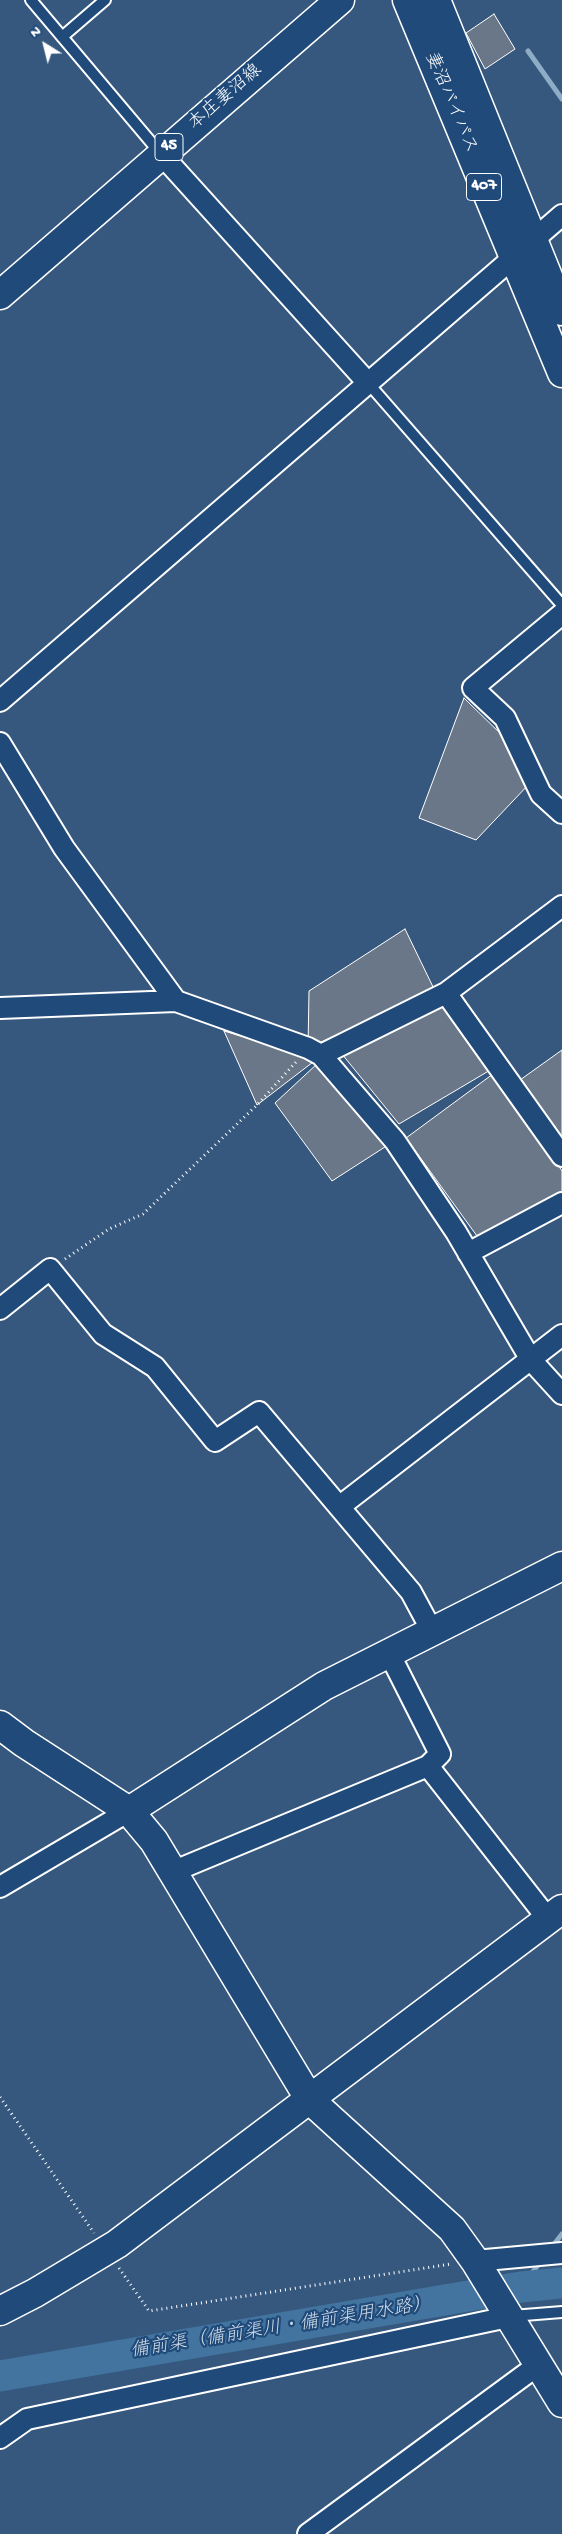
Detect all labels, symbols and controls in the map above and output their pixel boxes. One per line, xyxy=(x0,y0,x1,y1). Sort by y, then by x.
north arrow xyxy=(20,20,70,70)
text: N xyxy=(27,23,45,42)
street label: 妻沼バイパス xyxy=(419,49,481,157)
street label: 本庄妻沼線 xyxy=(185,60,267,136)
road number: 45 xyxy=(155,134,183,160)
road number: 407 xyxy=(466,173,502,200)
water label: 備前渠（備前渠川・備前渠用水路） xyxy=(129,2294,433,2364)

